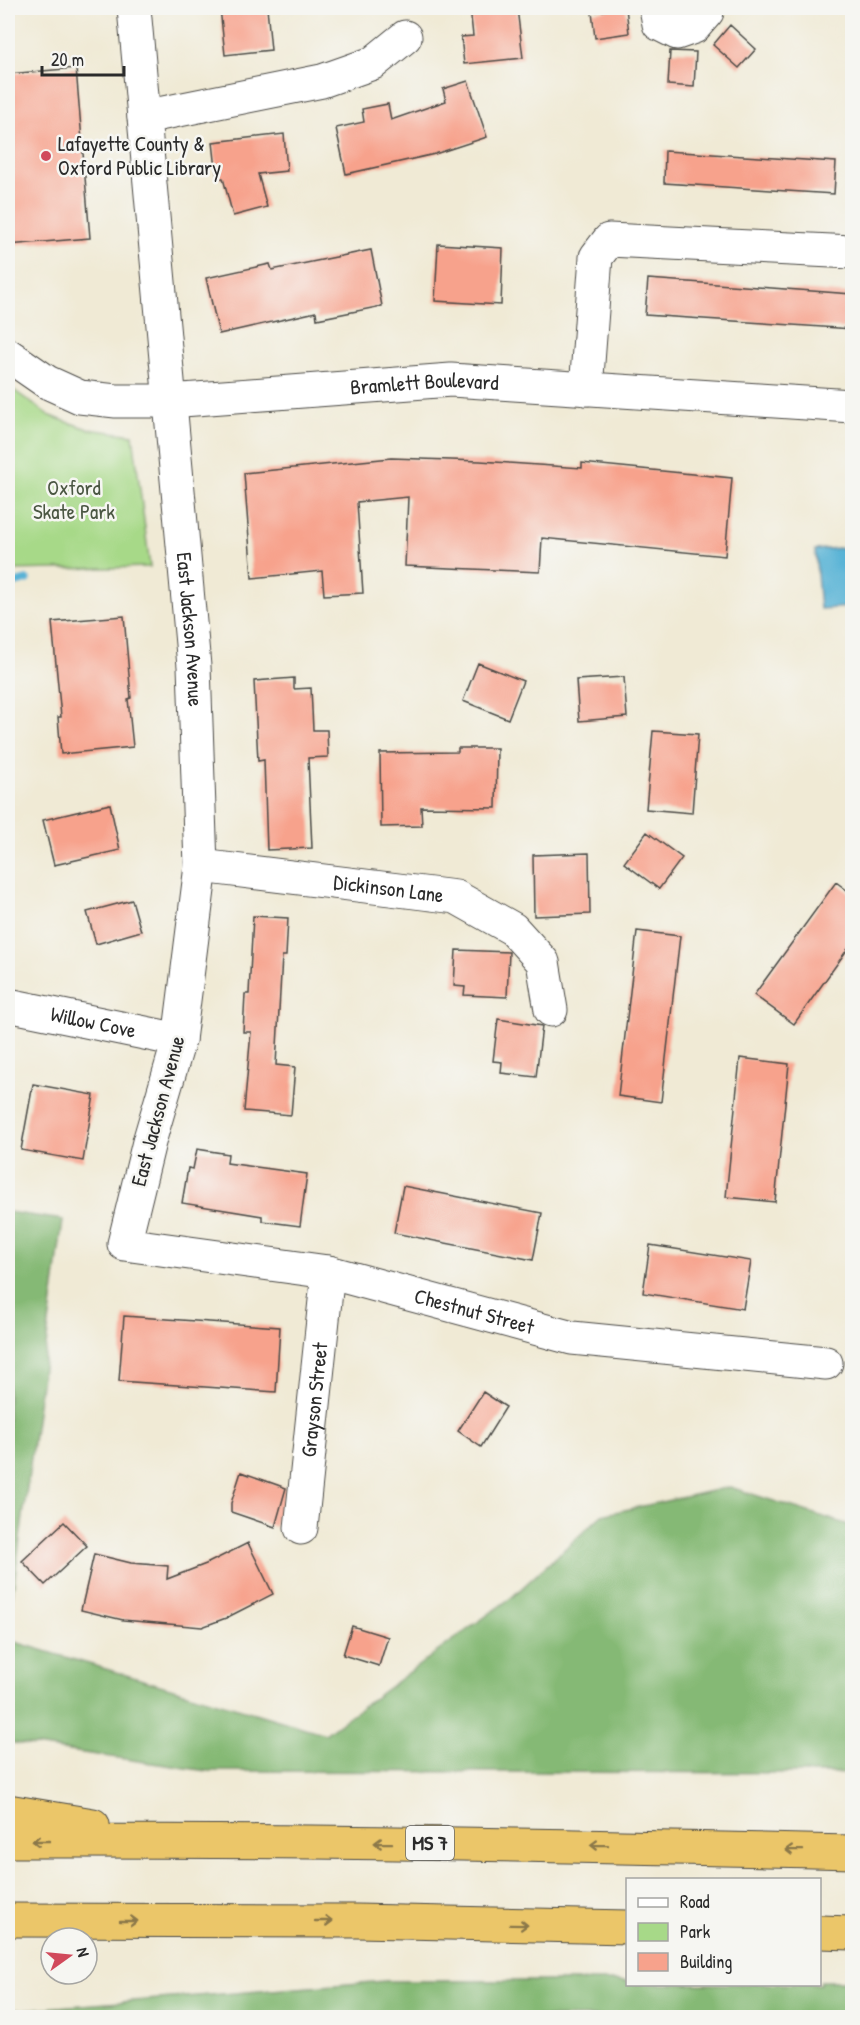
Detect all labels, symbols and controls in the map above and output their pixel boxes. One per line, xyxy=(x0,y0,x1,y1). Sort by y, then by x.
scale bar xyxy=(42,39,124,77)
text: 20 m xyxy=(51,47,84,72)
place label: Lafayette County & Oxford Public Library xyxy=(58,129,221,182)
marker: Lafayette County & Oxford Public Library xyxy=(39,149,53,163)
street label: Bramlett Boulevard xyxy=(349,365,500,401)
park label: Oxford Skate Park xyxy=(33,473,115,526)
street label: East Jackson Avenue xyxy=(170,551,210,707)
street label: Dickinson Lane xyxy=(332,867,445,909)
street label: Willow Cove xyxy=(48,999,139,1045)
street label: East Jackson Avenue xyxy=(123,1032,192,1189)
street label: Chestnut Street xyxy=(411,1281,538,1341)
street label: Grayson Street xyxy=(294,1340,335,1458)
road number: MS 7 xyxy=(406,1826,454,1860)
one-way arrow xyxy=(32,1835,52,1847)
one-way arrow xyxy=(374,1837,394,1849)
one-way arrow xyxy=(590,1840,610,1851)
one-way arrow xyxy=(785,1844,805,1856)
legend xyxy=(626,1878,821,1986)
text: Road xyxy=(680,1889,710,1914)
one-way arrow xyxy=(118,1915,138,1927)
one-way arrow xyxy=(313,1915,333,1927)
one-way arrow xyxy=(508,1919,528,1930)
text: Park xyxy=(680,1919,711,1944)
north arrow xyxy=(39,1926,99,1986)
text: N xyxy=(72,1945,95,1960)
text: Building xyxy=(680,1949,732,1974)

